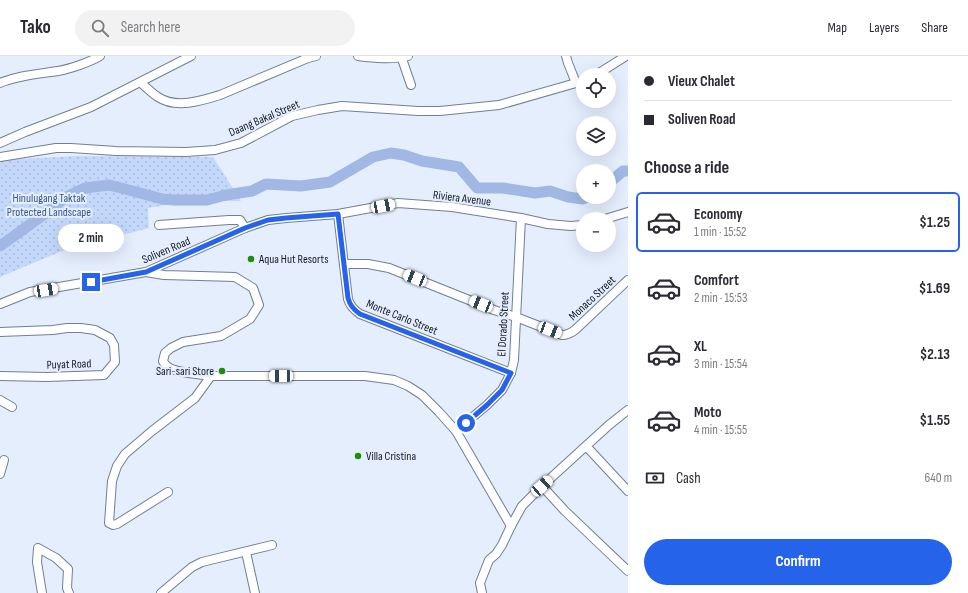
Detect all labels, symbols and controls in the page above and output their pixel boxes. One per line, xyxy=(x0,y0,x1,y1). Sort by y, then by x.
search box xyxy=(75,10,355,46)
text: Tako xyxy=(20,16,51,39)
icon: search xyxy=(89,17,111,39)
text: Search here xyxy=(121,18,180,37)
text: Map xyxy=(827,19,847,36)
text: Layers xyxy=(869,19,899,36)
text: Share xyxy=(921,19,948,36)
map controls xyxy=(576,68,616,252)
button: locate xyxy=(576,68,616,108)
text: Vieux Chalet xyxy=(668,72,735,91)
street label: Daang Bakal Street xyxy=(226,97,302,140)
text: Soliven Road xyxy=(668,110,736,129)
button: layers xyxy=(576,116,616,156)
text: Choose a ride xyxy=(644,157,729,178)
button: + xyxy=(576,164,616,204)
street label: Riviera Avenue xyxy=(432,187,492,210)
park label: Hinulugang Taktak Protected Landscape xyxy=(7,191,91,220)
car xyxy=(370,198,396,214)
icon: car xyxy=(646,204,682,240)
text: Economy xyxy=(694,205,743,224)
button: − xyxy=(576,212,616,252)
text: $1.25 xyxy=(919,213,950,232)
callout: 2 min xyxy=(58,224,124,252)
text: 1 min · 15:52 xyxy=(694,224,746,240)
text: 2 min xyxy=(79,230,103,246)
street label: Soliven Road xyxy=(140,234,193,267)
place label: Aqua Hut Resorts xyxy=(258,252,329,267)
marker: Aqua Hut Resorts xyxy=(246,254,256,264)
car xyxy=(402,268,428,288)
icon: car xyxy=(646,270,682,306)
text: Comfort xyxy=(694,271,739,290)
route end xyxy=(82,273,100,291)
street label: Monaco Street xyxy=(566,273,619,324)
text: $1.69 xyxy=(919,279,950,298)
car xyxy=(33,282,59,298)
text: 2 min · 15:53 xyxy=(694,290,747,306)
street label: El Dorado Street xyxy=(494,291,513,357)
car xyxy=(468,294,494,314)
street label: Monte Carlo Street xyxy=(364,296,440,339)
car xyxy=(537,320,563,340)
icon: car xyxy=(646,336,682,372)
text: XL xyxy=(694,337,707,356)
text: $2.13 xyxy=(920,345,950,364)
street label: Puyat Road xyxy=(46,356,92,373)
text: 3 min · 15:54 xyxy=(694,356,747,372)
place label: Sari-sari Store xyxy=(156,364,214,379)
marker: Sari-sari Store xyxy=(217,366,227,376)
car xyxy=(269,370,293,382)
icon: car xyxy=(646,402,682,438)
text: Moto xyxy=(694,403,721,422)
text: $1.55 xyxy=(919,411,950,430)
route start xyxy=(457,414,475,432)
text: 4 min · 15:55 xyxy=(694,422,747,438)
place label: Villa Cristina xyxy=(366,449,416,464)
marker: Villa Cristina xyxy=(353,451,363,461)
icon: cash xyxy=(644,467,666,489)
text: Cash xyxy=(676,469,701,488)
text: 640 m xyxy=(924,470,952,486)
car xyxy=(529,474,555,498)
button: Confirm xyxy=(644,539,952,585)

